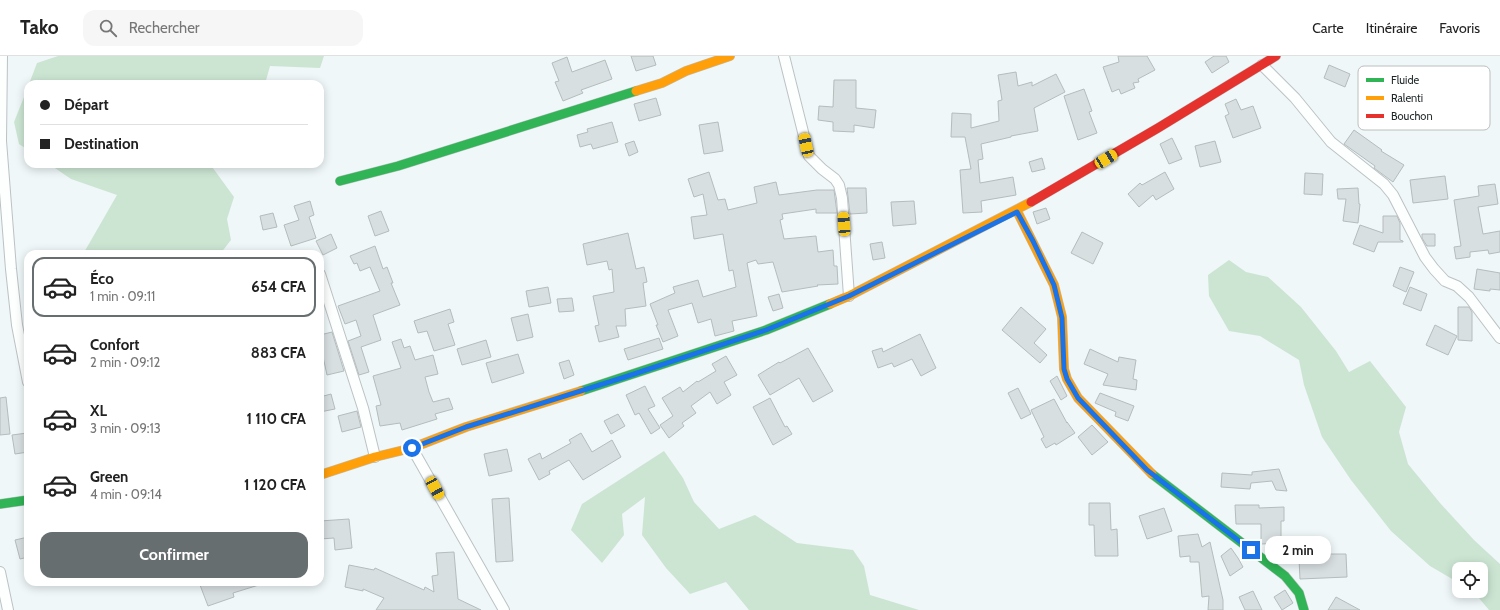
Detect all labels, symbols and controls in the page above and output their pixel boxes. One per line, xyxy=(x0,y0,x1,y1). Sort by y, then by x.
search box xyxy=(83,10,363,46)
text: Tako xyxy=(20,16,59,39)
icon: search xyxy=(97,17,119,39)
text: Rechercher xyxy=(129,19,200,37)
text: Carte xyxy=(1312,19,1344,37)
text: Itinéraire xyxy=(1366,19,1417,37)
text: Favoris xyxy=(1439,19,1480,37)
legend xyxy=(1358,66,1490,130)
text: Fluide xyxy=(1391,73,1420,87)
text: Ralenti xyxy=(1391,91,1423,105)
text: Départ xyxy=(64,96,109,114)
text: Bouchon xyxy=(1391,109,1433,123)
car xyxy=(798,132,814,158)
text: Destination xyxy=(64,135,139,153)
car xyxy=(1093,148,1119,170)
car xyxy=(837,212,851,236)
icon: car xyxy=(42,269,78,305)
text: Éco xyxy=(90,270,114,288)
text: 654 CFA xyxy=(251,278,306,296)
text: 1 min · 09:11 xyxy=(90,288,155,304)
icon: car xyxy=(42,335,78,371)
text: Confort xyxy=(90,336,139,354)
text: 883 CFA xyxy=(251,344,306,362)
text: 2 min · 09:12 xyxy=(90,354,160,370)
icon: car xyxy=(42,401,78,437)
text: XL xyxy=(90,402,107,420)
text: 1 110 CFA xyxy=(246,410,306,428)
text: 3 min · 09:13 xyxy=(90,420,161,436)
route start xyxy=(403,439,421,457)
icon: car xyxy=(42,467,78,503)
text: Green xyxy=(90,468,128,486)
car xyxy=(424,475,446,501)
text: 1 120 CFA xyxy=(244,476,306,494)
text: 4 min · 09:14 xyxy=(90,486,162,502)
button: Confirmer xyxy=(40,532,308,578)
callout: 2 min xyxy=(1265,536,1331,564)
route end xyxy=(1242,541,1260,559)
text: 2 min xyxy=(1282,542,1314,558)
map controls xyxy=(1452,562,1488,598)
button: locate xyxy=(1452,562,1488,598)

